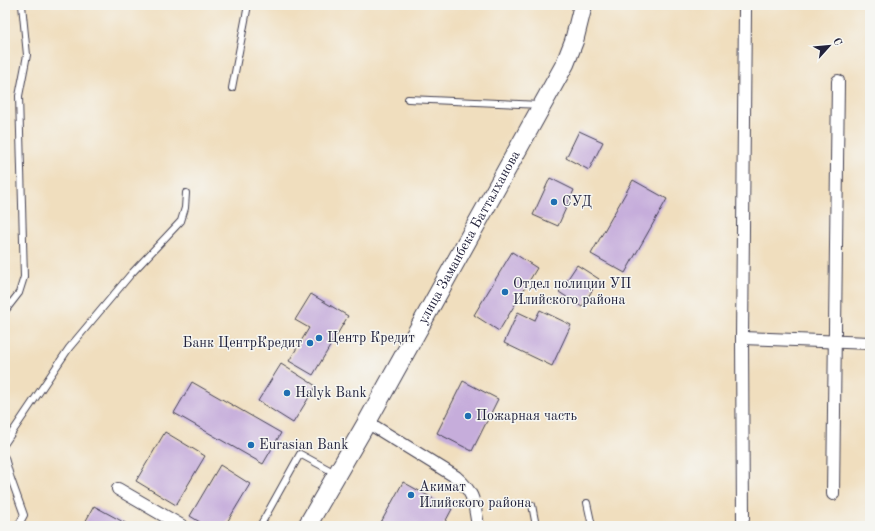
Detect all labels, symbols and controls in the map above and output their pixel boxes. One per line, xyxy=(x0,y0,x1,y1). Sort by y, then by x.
north arrow xyxy=(809,26,849,66)
text: С xyxy=(830,36,843,48)
street label: улица Заманбека Батталханова xyxy=(416,148,523,327)
place label: СУД xyxy=(562,195,592,209)
marker: СУД xyxy=(549,197,559,207)
place label: Отдел полиции УП Илийского района xyxy=(513,277,631,307)
marker: Отдел полиции УП Илийского района xyxy=(500,287,510,297)
place label: Центр Кредит xyxy=(327,331,415,345)
marker: Центр Кредит xyxy=(314,333,324,343)
place label: Банк ЦентрКредит xyxy=(182,336,302,350)
marker: Банк ЦентрКредит xyxy=(305,338,315,348)
place label: Halyk Bank xyxy=(295,386,367,400)
marker: Halyk Bank xyxy=(282,388,292,398)
place label: Пожарная часть xyxy=(476,409,578,423)
marker: Пожарная часть xyxy=(463,411,473,421)
place label: Eurasian Bank xyxy=(259,438,348,452)
marker: Eurasian Bank xyxy=(246,440,256,450)
place label: Акимат Илийского района xyxy=(419,480,532,510)
marker: Акимат Илийского района xyxy=(406,490,416,500)

